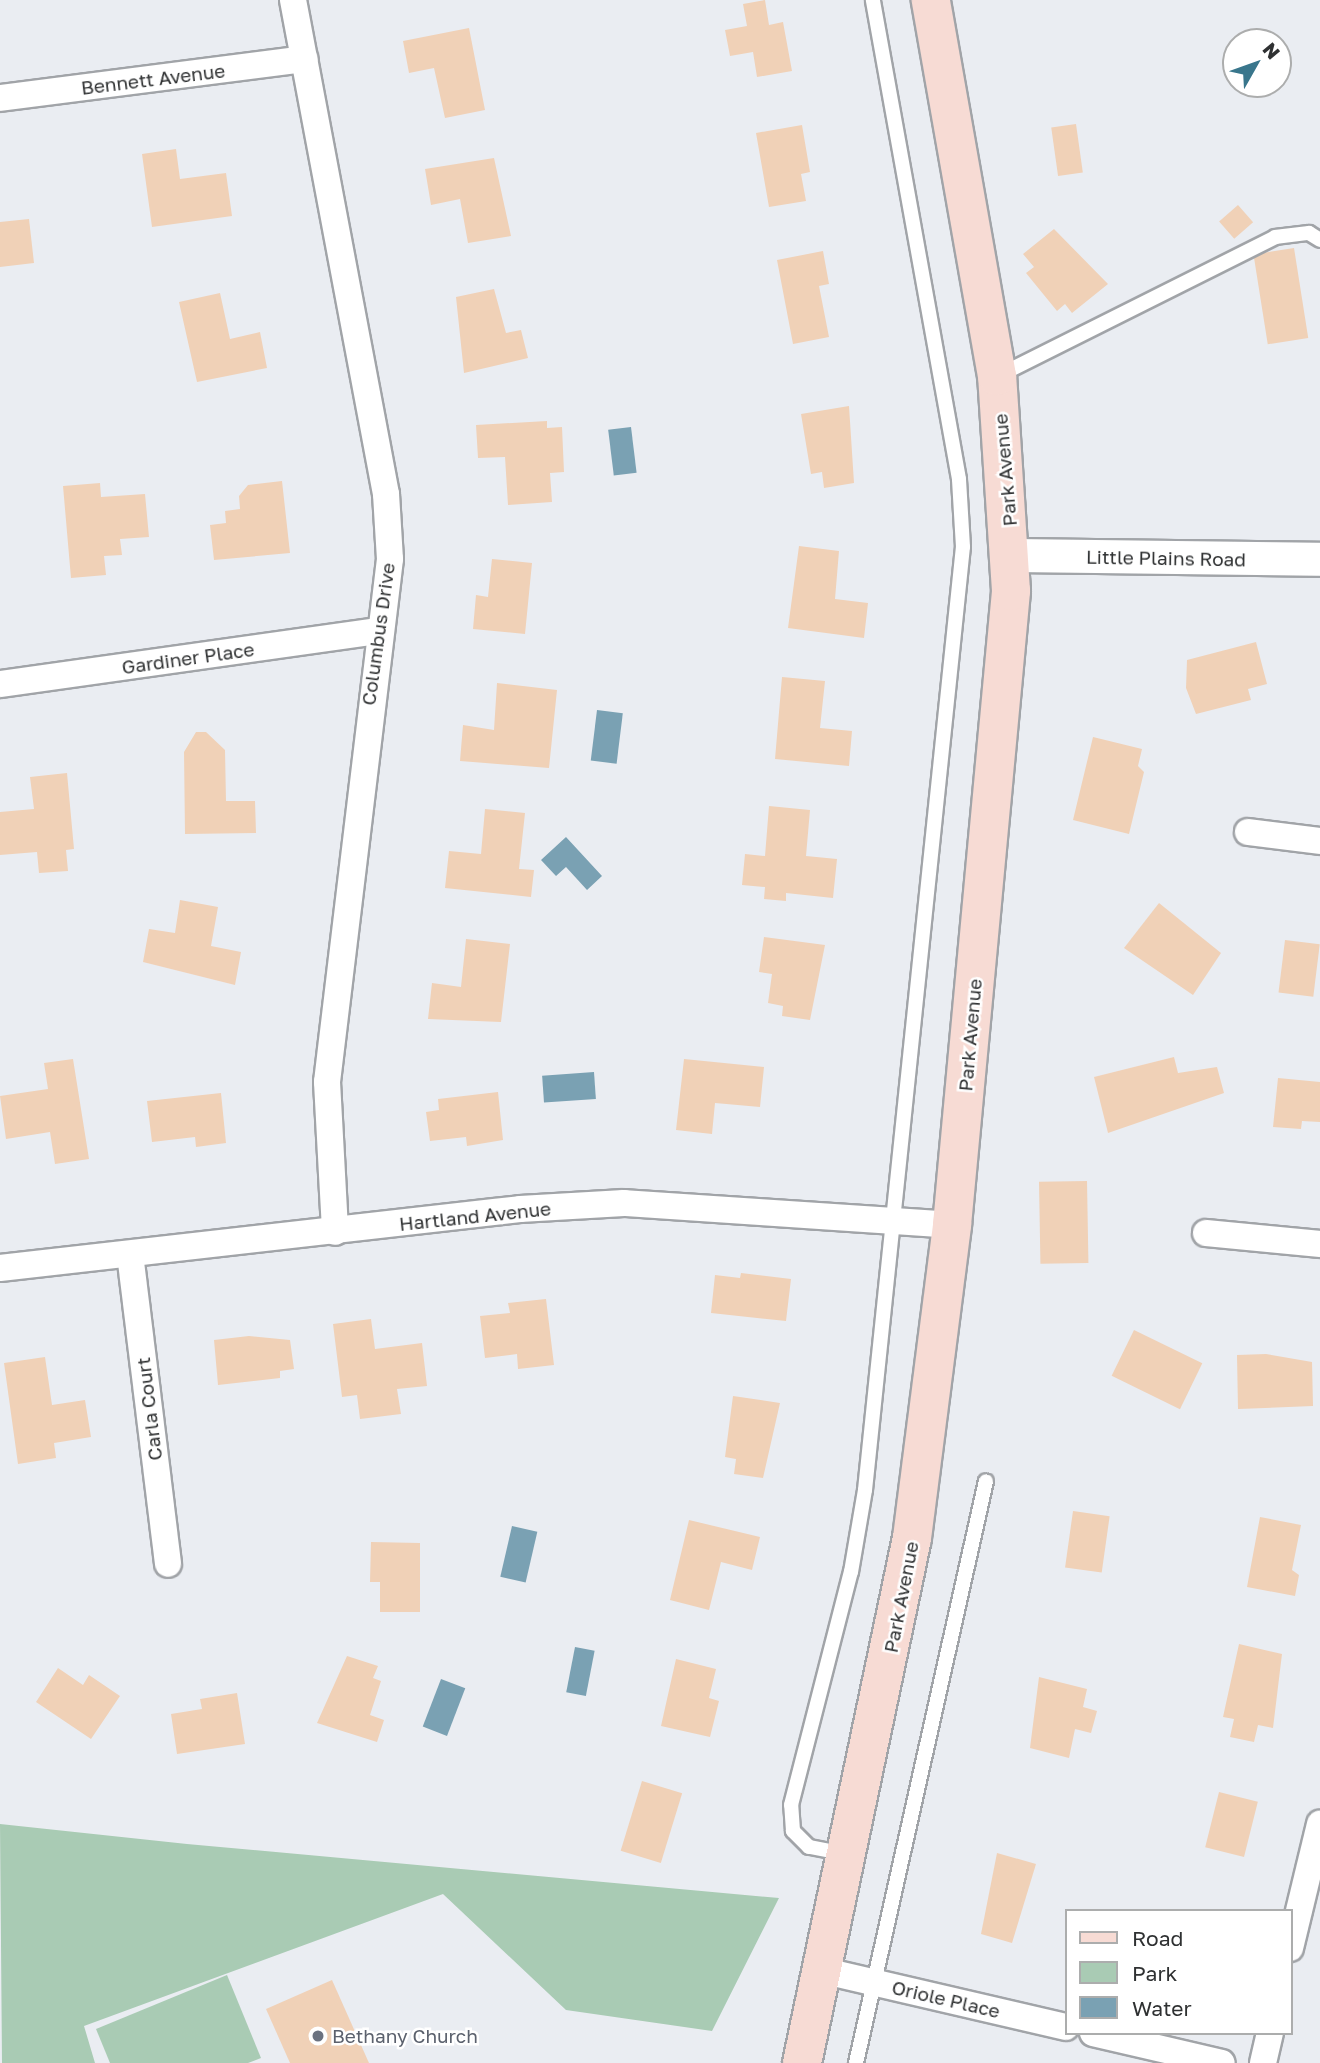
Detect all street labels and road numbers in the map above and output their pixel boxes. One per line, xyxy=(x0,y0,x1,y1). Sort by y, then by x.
street label: Bennett Avenue xyxy=(80,59,226,99)
street label: Park Avenue xyxy=(989,413,1021,527)
street label: Little Plains Road xyxy=(1086,545,1246,571)
street label: Columbus Drive xyxy=(357,561,399,707)
street label: Gardiner Place xyxy=(120,637,256,679)
street label: Park Avenue xyxy=(954,978,986,1092)
street label: Hartland Avenue xyxy=(398,1197,552,1235)
street label: Carla Court xyxy=(131,1356,167,1462)
street label: Park Avenue xyxy=(879,1539,923,1655)
street label: Oriole Place xyxy=(890,1975,1002,2023)

